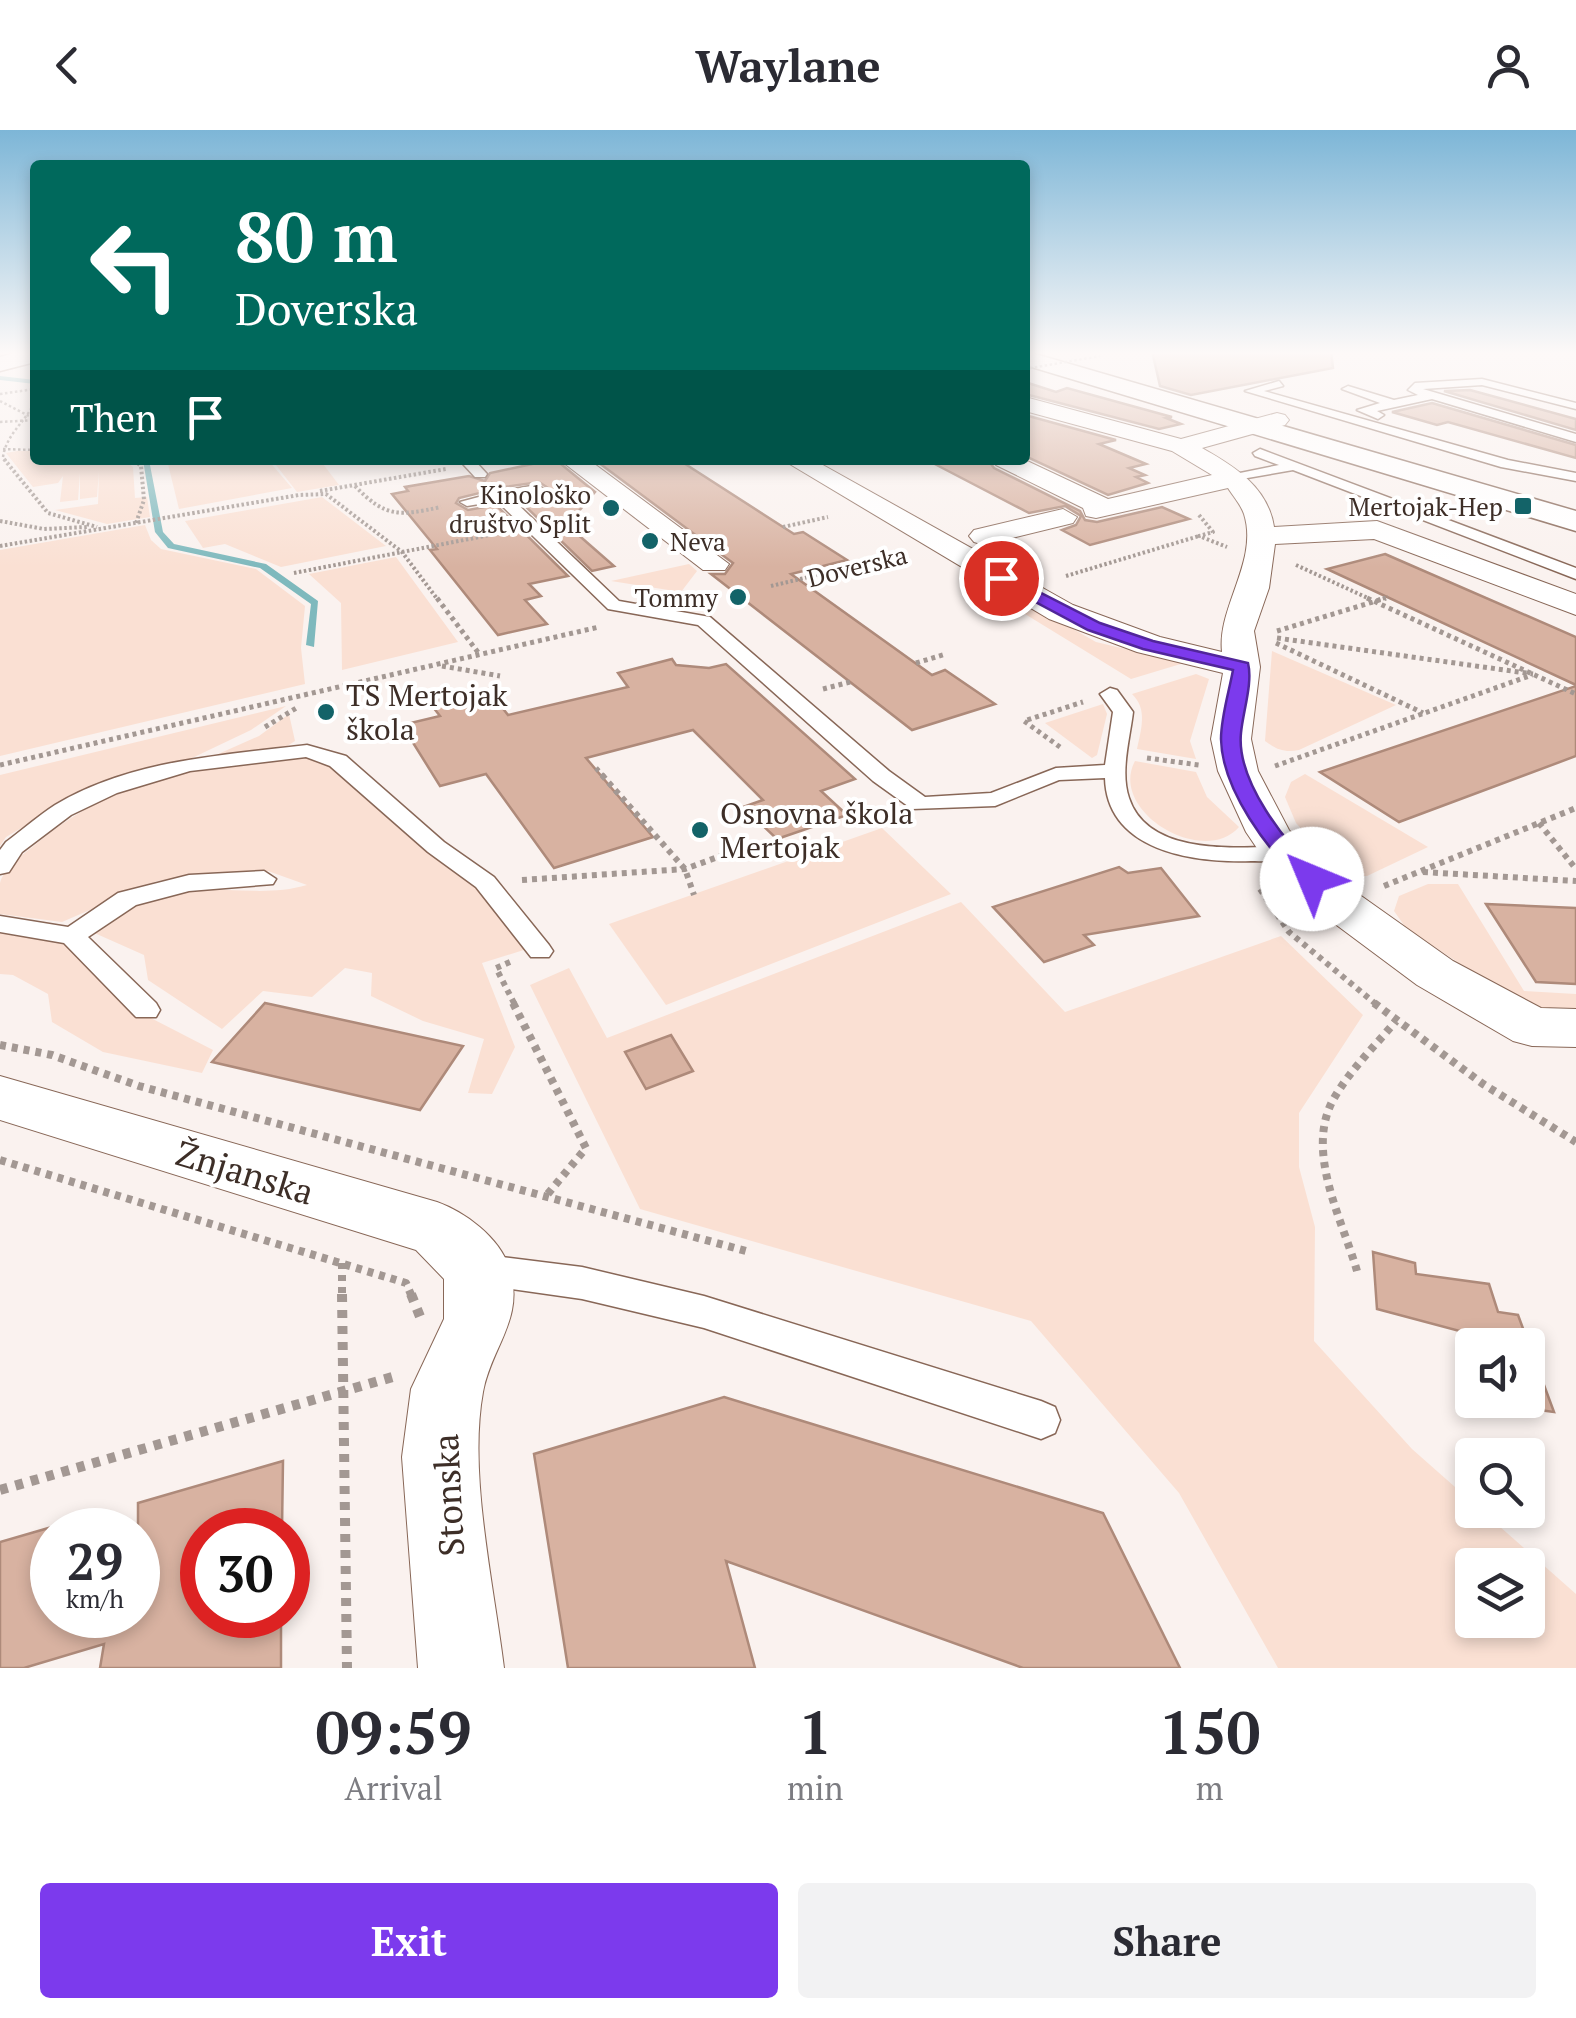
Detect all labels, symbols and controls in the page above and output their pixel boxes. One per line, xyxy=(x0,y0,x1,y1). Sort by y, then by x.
text: Waylane xyxy=(695,35,881,95)
icon: back xyxy=(40,38,95,93)
icon: person xyxy=(1481,38,1536,93)
text: 80 m xyxy=(235,189,398,282)
icon: left xyxy=(70,200,200,330)
text: Doverska xyxy=(235,278,418,338)
icon: arrive xyxy=(178,390,233,445)
text: Then xyxy=(70,393,158,443)
place label: Kinološko društvo Split xyxy=(449,478,591,540)
place label: Mertojak-Hep xyxy=(1349,490,1503,523)
marker: Mertojak-Hep xyxy=(1512,495,1534,517)
marker: Kinološko društvo Split xyxy=(600,497,622,519)
place label: Neva xyxy=(670,525,726,558)
marker: Neva xyxy=(639,530,661,552)
pin xyxy=(959,536,1044,621)
street label: Doverska xyxy=(804,538,911,594)
icon: arrive xyxy=(974,551,1029,606)
place label: Tommy xyxy=(634,581,718,614)
marker: Tommy xyxy=(727,586,749,608)
place label: TS Mertojak škola xyxy=(346,675,508,749)
marker: TS Mertojak škola xyxy=(315,701,337,723)
place label: Osnovna škola Mertojak xyxy=(720,793,913,867)
marker: Osnovna škola Mertojak xyxy=(689,819,711,841)
position arrow xyxy=(1260,827,1364,931)
street label: Žnjanska xyxy=(171,1129,319,1215)
map controls xyxy=(1455,1328,1545,1638)
button: sound xyxy=(1455,1328,1545,1418)
street label: Stonska xyxy=(422,1432,474,1558)
button: search xyxy=(1455,1438,1545,1528)
speed limit sign: 30 xyxy=(180,1508,310,1638)
text: 29 xyxy=(67,1528,123,1594)
button: layers xyxy=(1455,1548,1545,1638)
text: km/h xyxy=(66,1582,124,1615)
text: 09:59 xyxy=(315,1692,472,1771)
text: 1 xyxy=(798,1692,832,1771)
text: 150 xyxy=(1159,1692,1261,1771)
text: Arrival xyxy=(345,1767,443,1809)
text: min xyxy=(787,1767,843,1809)
text: m xyxy=(1196,1767,1223,1809)
button: Exit xyxy=(40,1883,778,1998)
button: Share xyxy=(798,1883,1536,1998)

